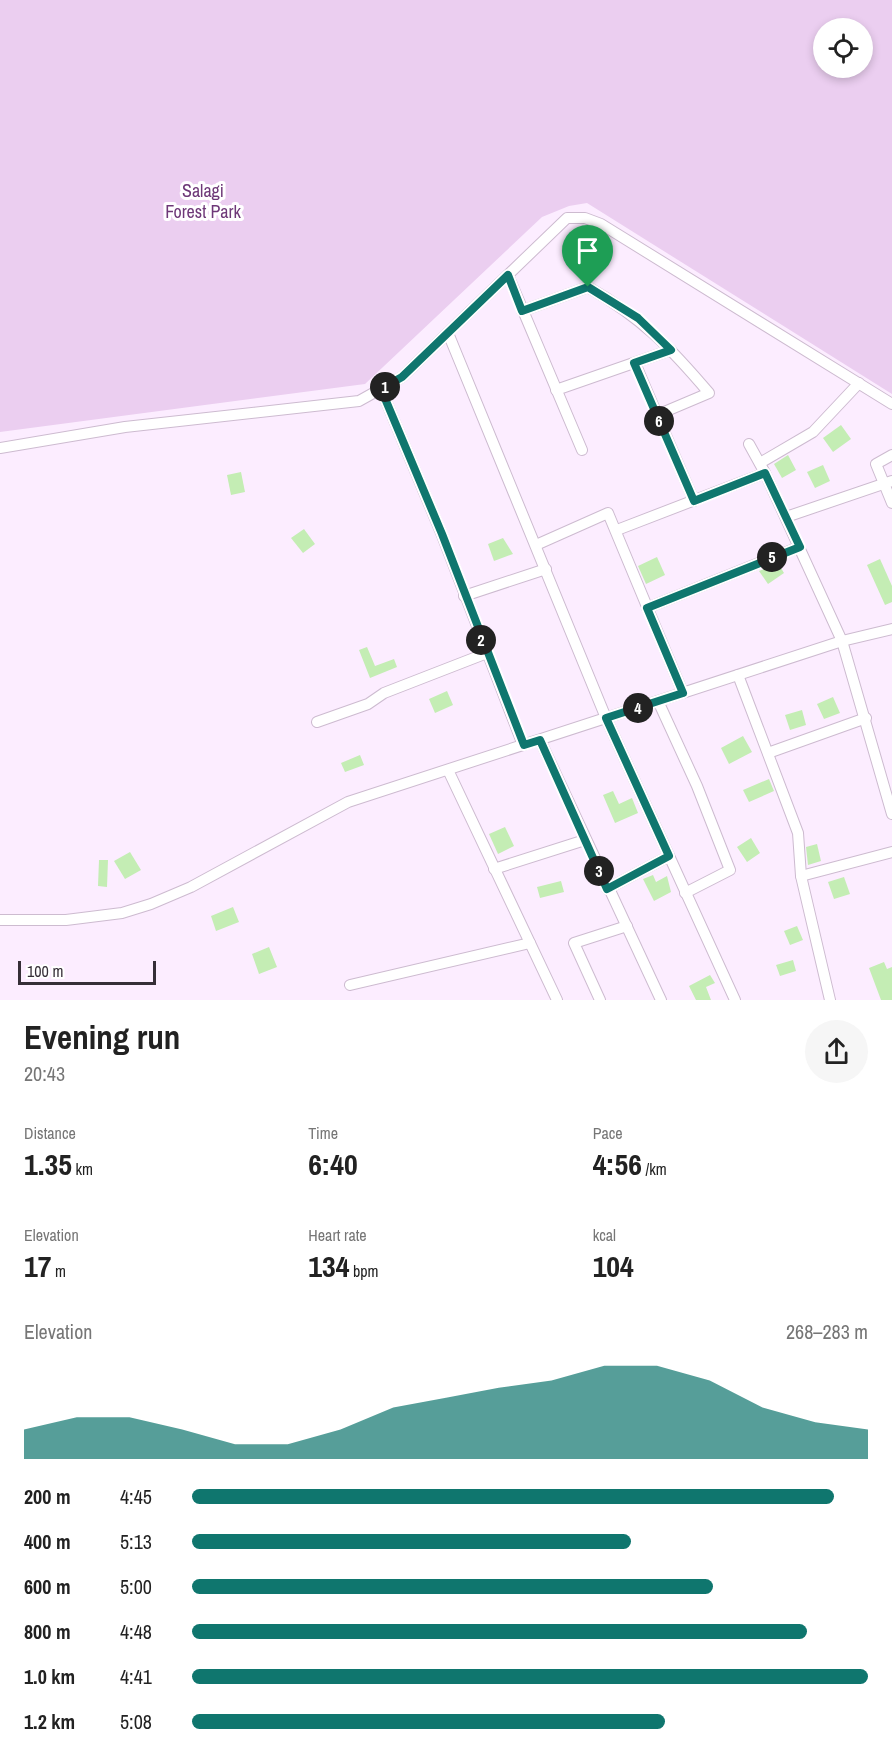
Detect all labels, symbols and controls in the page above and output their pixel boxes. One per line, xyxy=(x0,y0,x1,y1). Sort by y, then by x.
map controls xyxy=(813,18,873,78)
button: locate xyxy=(813,18,873,78)
park label: Salagi Forest Park xyxy=(165,178,241,224)
pin xyxy=(562,225,613,287)
icon: arrive xyxy=(571,234,604,267)
pin: 1 xyxy=(370,372,400,402)
text: 1 xyxy=(381,376,389,398)
pin: 6 xyxy=(644,406,674,436)
text: 6 xyxy=(655,410,663,432)
pin: 5 xyxy=(757,542,787,572)
text: 5 xyxy=(768,546,776,568)
pin: 2 xyxy=(466,625,496,655)
text: 2 xyxy=(477,629,485,651)
pin: 4 xyxy=(623,693,653,723)
text: 4 xyxy=(634,697,642,719)
pin: 3 xyxy=(584,856,614,886)
text: 3 xyxy=(595,860,603,882)
scale bar xyxy=(18,958,156,986)
text: 100 m xyxy=(27,960,63,982)
text: Evening run xyxy=(24,1015,180,1059)
button: share xyxy=(805,1020,868,1083)
text: 20:43 xyxy=(24,1060,65,1087)
text: Distance xyxy=(24,1122,76,1144)
text: Time xyxy=(308,1122,338,1144)
text: Pace xyxy=(593,1122,623,1144)
text: 1.35 xyxy=(24,1144,72,1184)
text: 6:40 xyxy=(308,1144,358,1184)
text: 4:56 xyxy=(593,1144,642,1184)
text: km xyxy=(72,1158,93,1180)
text: /km xyxy=(642,1158,667,1180)
text: Elevation xyxy=(24,1224,79,1246)
text: Heart rate xyxy=(308,1224,367,1246)
text: kcal xyxy=(593,1224,616,1246)
text: 17 xyxy=(24,1246,51,1286)
text: 134 xyxy=(308,1246,349,1286)
text: 104 xyxy=(593,1246,634,1286)
text: m xyxy=(51,1260,66,1282)
text: bpm xyxy=(349,1260,379,1282)
text: Elevation xyxy=(24,1318,92,1345)
text: 268–283 m xyxy=(786,1318,868,1345)
text: 200 m xyxy=(24,1483,71,1510)
text: 4:45 xyxy=(120,1483,152,1510)
text: 400 m xyxy=(24,1528,71,1555)
text: 5:13 xyxy=(120,1528,152,1555)
text: 600 m xyxy=(24,1573,71,1600)
text: 5:00 xyxy=(120,1573,152,1600)
text: 800 m xyxy=(24,1618,71,1645)
text: 4:48 xyxy=(120,1618,152,1645)
text: 1.0 km xyxy=(24,1663,75,1690)
text: 4:41 xyxy=(120,1663,152,1690)
text: 1.2 km xyxy=(24,1708,75,1735)
text: 5:08 xyxy=(120,1708,152,1735)

